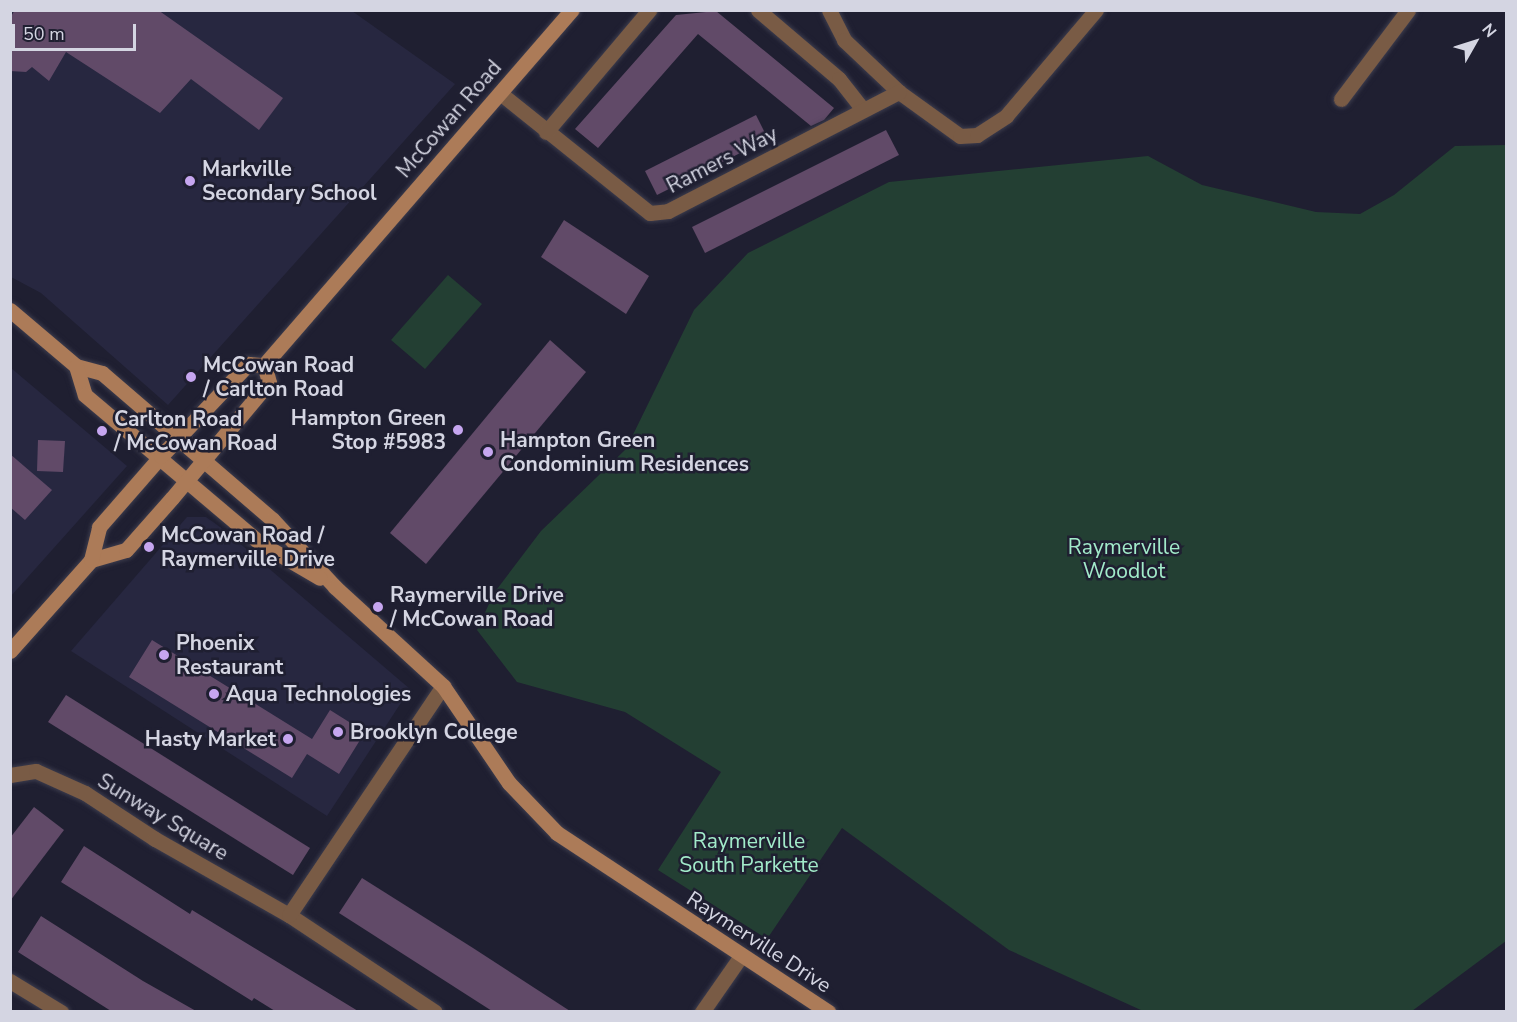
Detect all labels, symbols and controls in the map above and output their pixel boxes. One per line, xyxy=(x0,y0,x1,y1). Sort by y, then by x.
scale bar xyxy=(15,12,140,50)
north arrow xyxy=(1445,12,1505,72)
text: N xyxy=(1477,19,1501,42)
text: 50 m xyxy=(23,22,65,46)
street label: McCowan Road xyxy=(391,55,507,183)
street label: Ramers Way xyxy=(662,121,782,199)
place label: Markville Secondary School xyxy=(202,156,377,206)
marker: Markville Secondary School xyxy=(183,174,197,188)
place label: McCowan Road / Carlton Road xyxy=(203,352,354,402)
marker: McCowan Road / Carlton Road xyxy=(184,370,198,384)
place label: Hampton Green Stop #5983 xyxy=(291,405,446,455)
place label: Carlton Road / McCowan Road xyxy=(114,406,277,456)
marker: Hampton Green Stop #5983 xyxy=(451,423,465,437)
marker: Carlton Road / McCowan Road xyxy=(95,424,109,438)
place label: Hampton Green Condominium Residences xyxy=(500,427,749,477)
marker: Hampton Green Condominium Residences xyxy=(481,445,495,459)
place label: McCowan Road / Raymerville Drive xyxy=(161,522,335,572)
park label: Raymerville Woodlot xyxy=(1068,534,1180,584)
marker: McCowan Road / Raymerville Drive xyxy=(142,540,156,554)
place label: Raymerville Drive / McCowan Road xyxy=(390,582,564,632)
marker: Raymerville Drive / McCowan Road xyxy=(371,600,385,614)
place label: Phoenix Restaurant xyxy=(176,630,283,680)
marker: Phoenix Restaurant xyxy=(157,648,171,662)
place label: Aqua Technologies xyxy=(226,681,411,707)
marker: Aqua Technologies xyxy=(207,687,221,701)
place label: Brooklyn College xyxy=(350,719,518,745)
marker: Brooklyn College xyxy=(331,725,345,739)
place label: Hasty Market xyxy=(145,726,276,752)
marker: Hasty Market xyxy=(281,732,295,746)
street label: Sunway Square xyxy=(93,768,233,866)
park label: Raymerville South Parkette xyxy=(679,828,819,878)
street label: Raymerville Drive xyxy=(682,886,836,998)

